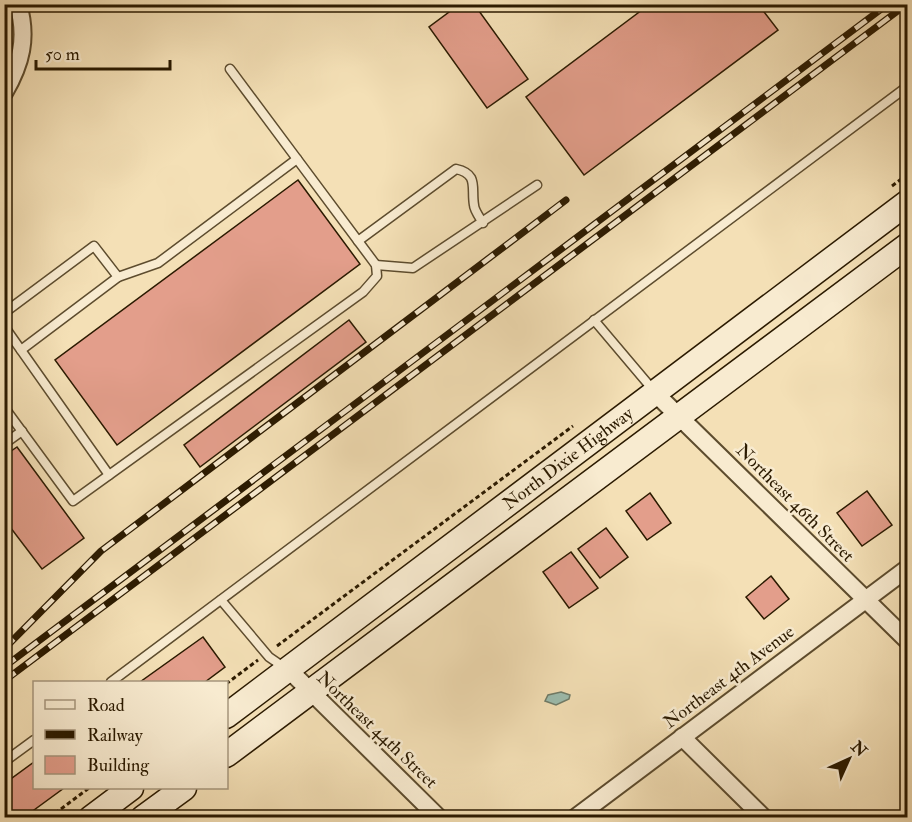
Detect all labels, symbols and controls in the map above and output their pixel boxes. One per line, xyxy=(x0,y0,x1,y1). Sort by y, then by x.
scale bar xyxy=(36,33,170,71)
text: 50 m xyxy=(45,43,80,66)
street label: North Dixie Highway xyxy=(498,401,638,515)
street label: Northeast 46th Street xyxy=(731,439,859,567)
street label: Northeast 4th Avenue xyxy=(659,620,799,734)
street label: Northeast 44th Street xyxy=(312,667,442,794)
legend xyxy=(33,681,228,789)
text: Road xyxy=(87,694,125,717)
text: Railway xyxy=(87,724,144,747)
north arrow xyxy=(819,729,879,789)
text: N xyxy=(846,736,872,762)
text: Building xyxy=(87,754,150,777)

